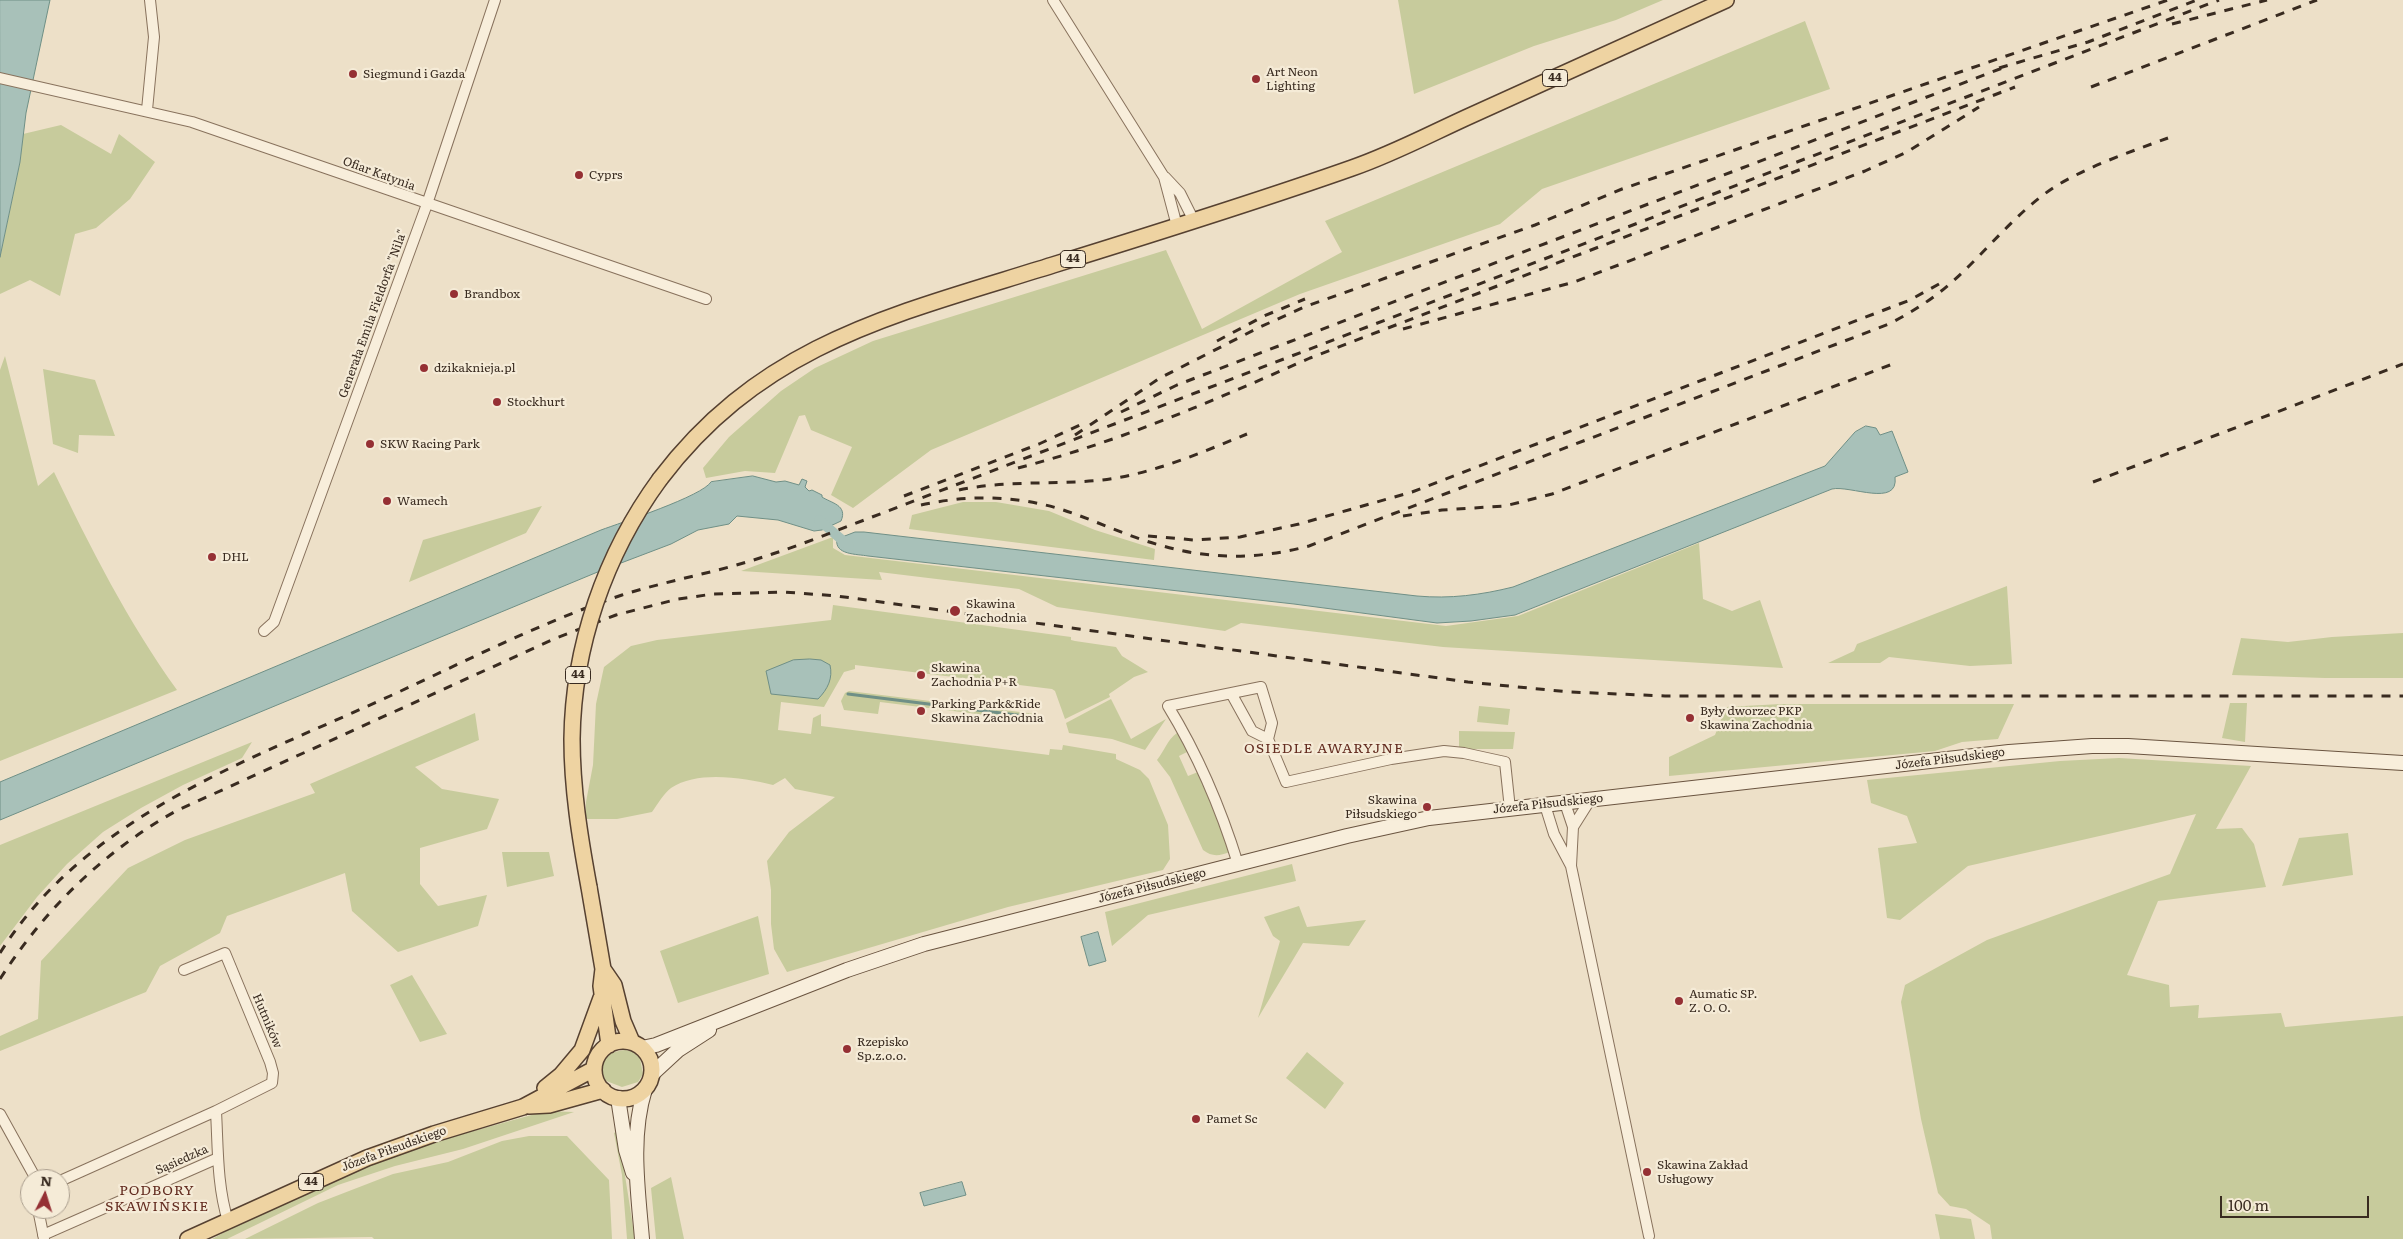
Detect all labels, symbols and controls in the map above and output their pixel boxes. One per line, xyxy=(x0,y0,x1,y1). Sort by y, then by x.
place label: Art Neon Lighting xyxy=(1266,65,1318,93)
place label: Siegmund i Gazda xyxy=(363,67,465,81)
marker: Siegmund i Gazda xyxy=(347,68,359,80)
road number: 44 xyxy=(1542,70,1568,86)
marker: Art Neon Lighting xyxy=(1250,73,1262,85)
street label: Ofiar Katynia xyxy=(341,154,417,194)
place label: Cyprs xyxy=(589,168,623,182)
marker: Cyprs xyxy=(573,169,585,181)
street label: Generała Emila Fieldorfa "Nila" xyxy=(336,228,410,400)
road number: 44 xyxy=(1060,250,1086,268)
place label: Brandbox xyxy=(464,287,520,301)
marker: Brandbox xyxy=(448,288,460,300)
place label: dzikaknieja.pl xyxy=(434,361,516,375)
marker: dzikaknieja.pl xyxy=(418,362,430,374)
place label: Stockhurt xyxy=(507,395,565,409)
marker: Stockhurt xyxy=(491,396,503,408)
place label: SKW Racing Park xyxy=(380,437,480,451)
marker: SKW Racing Park xyxy=(364,438,376,450)
place label: Wamech xyxy=(397,494,448,508)
marker: Wamech xyxy=(381,495,393,507)
place label: DHL xyxy=(222,550,249,564)
marker: DHL xyxy=(206,551,218,563)
place label: Skawina Zachodnia xyxy=(966,597,1027,625)
marker: Skawina Zachodnia xyxy=(948,604,962,618)
place label: Skawina Zachodnia P+R xyxy=(931,661,1017,689)
road number: 44 xyxy=(566,666,590,684)
marker: Skawina Zachodnia P+R xyxy=(915,669,927,681)
place label: Parking Park&Ride Skawina Zachodnia xyxy=(931,697,1043,725)
place label: Były dworzec PKP Skawina Zachodnia xyxy=(1700,704,1812,732)
marker: Parking Park&Ride Skawina Zachodnia xyxy=(915,705,927,717)
marker: Były dworzec PKP Skawina Zachodnia xyxy=(1684,712,1696,724)
district label: OSIEDLE AWARYJNE xyxy=(1242,741,1406,757)
street label: Józefa Piłsudskiego xyxy=(1894,745,2006,773)
street label: Józefa Piłsudskiego xyxy=(1492,791,1604,817)
place label: Skawina Piłsudskiego xyxy=(1345,793,1417,821)
marker: Skawina Piłsudskiego xyxy=(1421,801,1433,813)
street label: Józefa Piłsudskiego xyxy=(1097,866,1207,906)
place label: Aumatic SP. Z. O. O. xyxy=(1689,987,1757,1015)
street label: Hutników xyxy=(249,991,285,1051)
marker: Aumatic SP. Z. O. O. xyxy=(1673,995,1685,1007)
place label: Rzepisko Sp.z.o.o. xyxy=(857,1035,909,1063)
marker: Rzepisko Sp.z.o.o. xyxy=(841,1043,853,1055)
place label: Pamet Sc xyxy=(1206,1112,1258,1126)
marker: Pamet Sc xyxy=(1190,1113,1202,1125)
street label: Józefa Piłsudskiego xyxy=(340,1123,448,1175)
street label: Sąsiedzka xyxy=(153,1142,211,1178)
place label: Skawina Zakład Usługowy xyxy=(1657,1158,1748,1186)
marker: Skawina Zakład Usługowy xyxy=(1641,1166,1653,1178)
north arrow xyxy=(20,1169,70,1219)
text: N xyxy=(39,1170,53,1191)
road number: 44 xyxy=(298,1174,324,1190)
district label: PODBORY SKAWIŃSKIE xyxy=(104,1183,210,1216)
scale bar xyxy=(2223,1186,2372,1218)
text: 100 m xyxy=(2228,1193,2269,1216)

